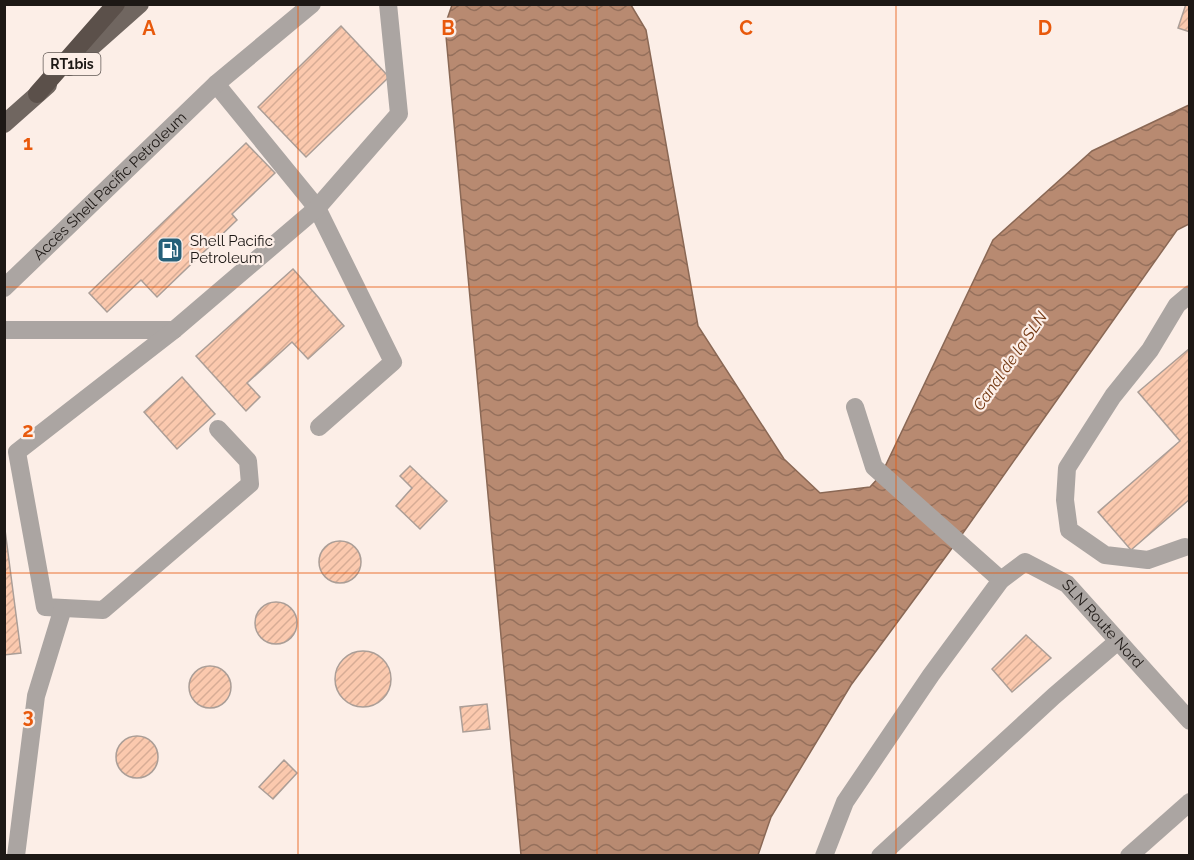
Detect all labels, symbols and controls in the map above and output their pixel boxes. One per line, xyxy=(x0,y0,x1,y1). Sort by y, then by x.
text: A xyxy=(142,16,156,40)
text: B xyxy=(441,16,455,40)
text: C xyxy=(739,16,753,40)
text: D xyxy=(1038,16,1052,40)
road number: RT1bis xyxy=(44,53,100,75)
street label: Accès Shell Pacific Petroleum xyxy=(30,108,190,264)
text: 1 xyxy=(23,131,33,155)
place label: Shell Pacific Petroleum xyxy=(190,232,273,267)
fuel station icon: Shell Pacific Petroleum xyxy=(155,235,185,265)
water label: Canal de la SLN xyxy=(969,308,1051,414)
text: 2 xyxy=(22,418,34,442)
street label: SLN Route Nord xyxy=(1058,576,1147,672)
text: 3 xyxy=(22,704,34,728)

